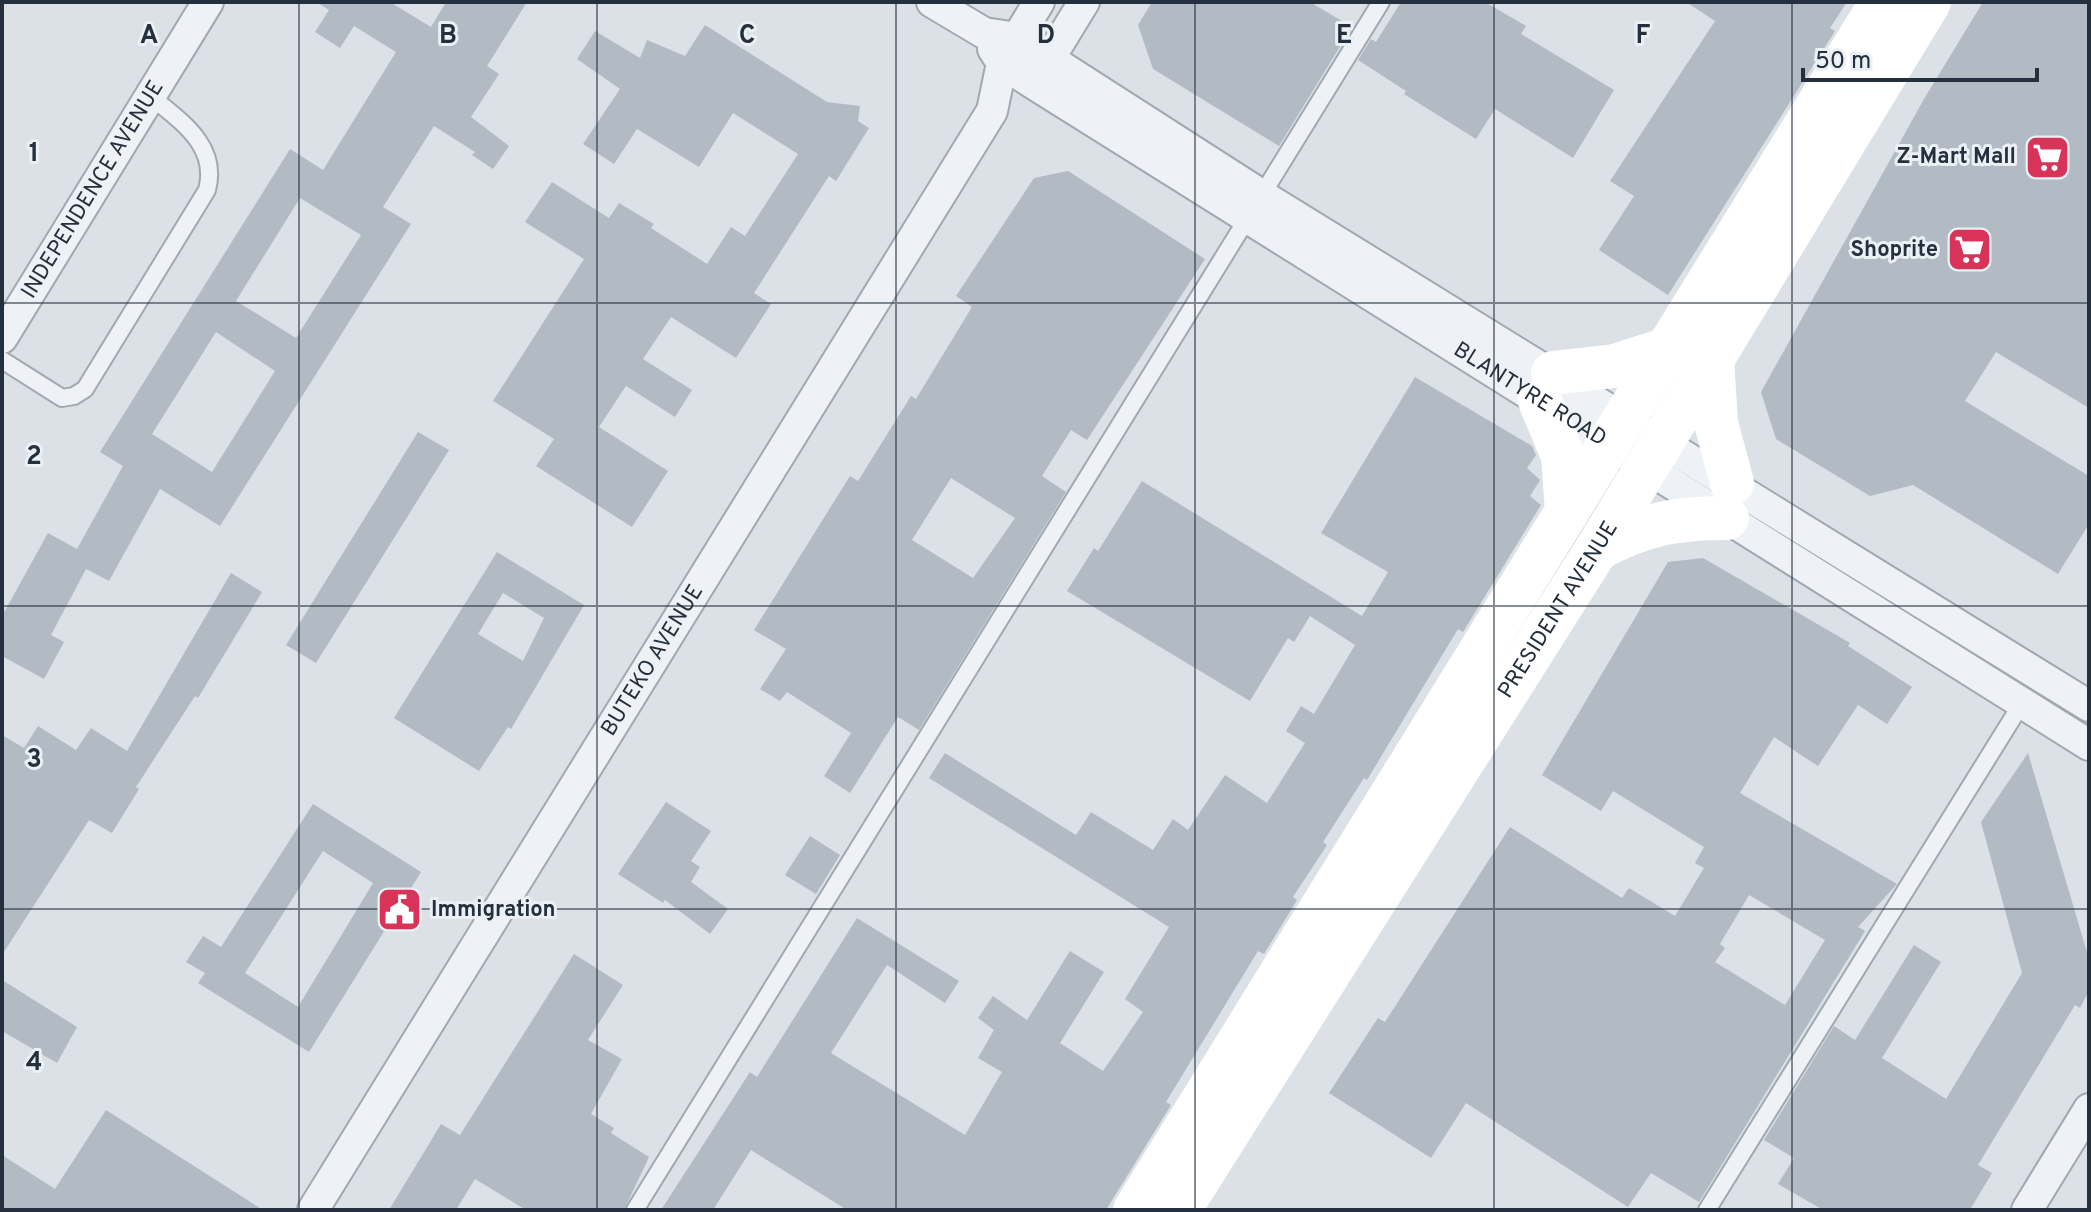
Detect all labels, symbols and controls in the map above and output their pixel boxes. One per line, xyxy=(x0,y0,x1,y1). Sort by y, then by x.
text: A xyxy=(140,20,158,53)
text: B xyxy=(439,20,457,53)
text: C xyxy=(739,20,755,53)
text: D xyxy=(1037,20,1055,53)
text: E xyxy=(1336,20,1352,53)
text: F xyxy=(1636,20,1651,53)
scale bar xyxy=(1803,32,2037,82)
text: 50 m xyxy=(1815,47,1871,77)
street label: INDEPENDENCE AVENUE xyxy=(16,76,170,304)
supermarket icon: Z-Mart Mall xyxy=(2023,133,2071,181)
text: 1 xyxy=(29,138,39,171)
place label: Z-Mart Mall xyxy=(1897,144,2016,171)
supermarket icon: Shoprite xyxy=(1945,226,1993,274)
place label: Shoprite xyxy=(1851,237,1938,264)
street label: BLANTYRE ROAD xyxy=(1448,337,1611,453)
text: 2 xyxy=(26,441,42,474)
street label: PRESIDENT AVENUE xyxy=(1492,516,1624,704)
street label: BUTEKO AVENUE xyxy=(596,580,710,741)
text: 3 xyxy=(26,744,42,777)
public building icon: Immigration xyxy=(376,886,424,934)
place label: Immigration xyxy=(431,897,556,924)
text: 4 xyxy=(26,1047,42,1080)

